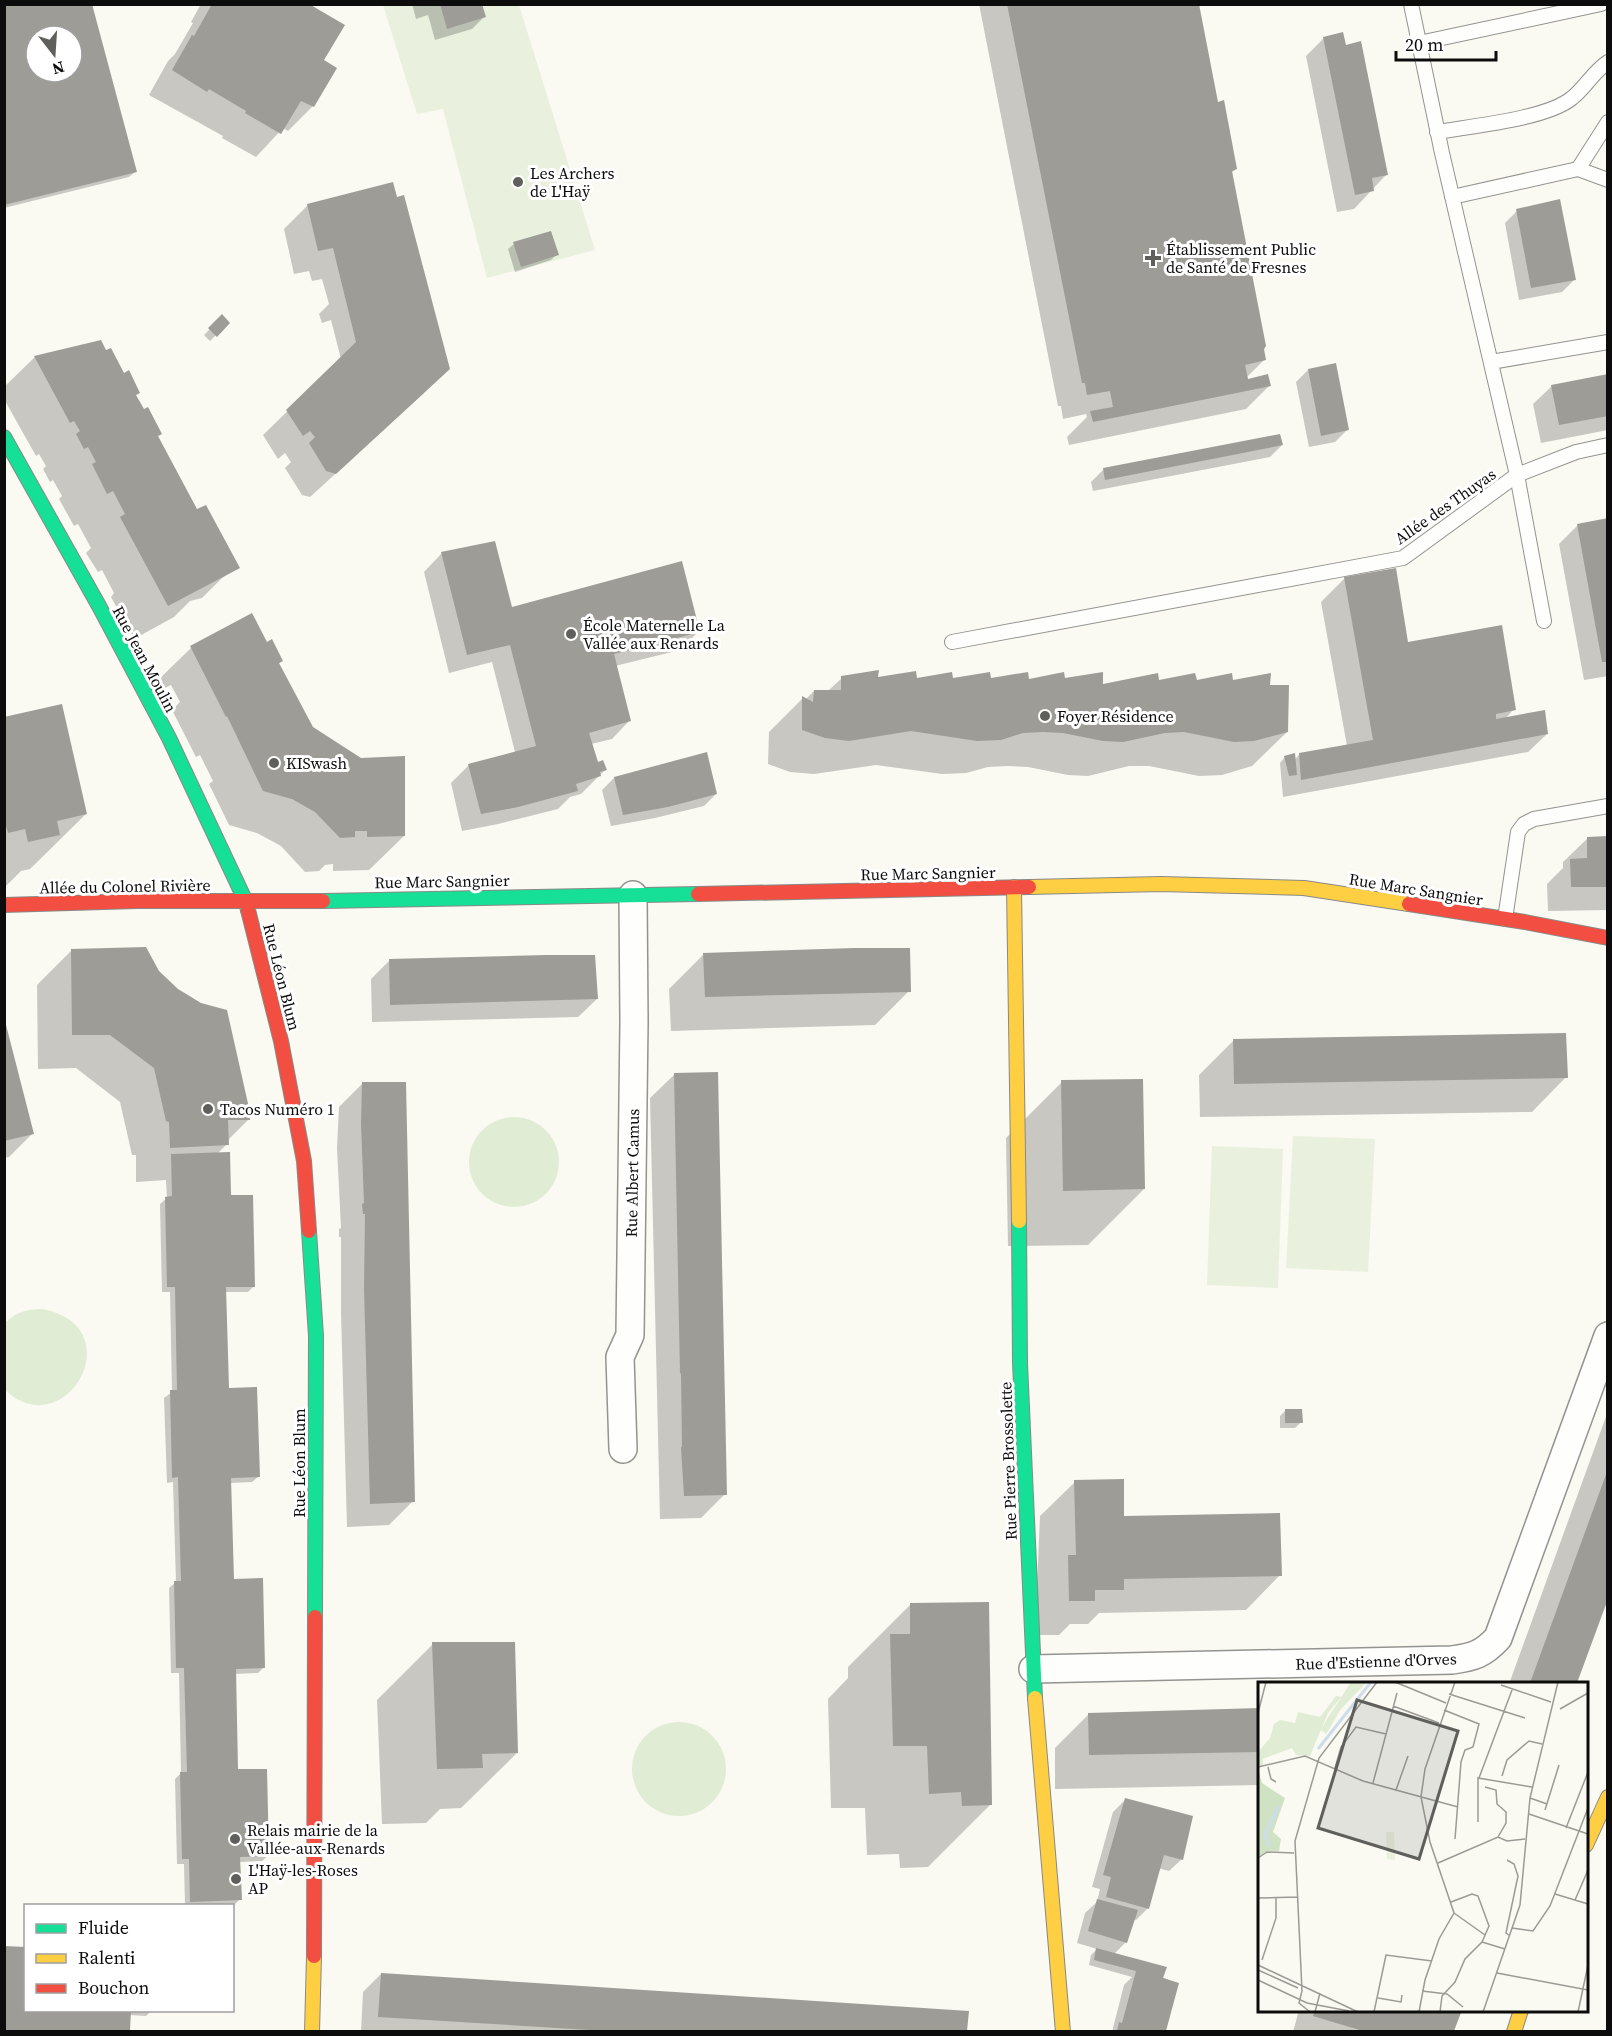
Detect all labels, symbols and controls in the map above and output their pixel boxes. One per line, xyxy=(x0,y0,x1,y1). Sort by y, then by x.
north arrow xyxy=(24,24,84,84)
scale bar xyxy=(1396,24,1496,62)
text: 20 m xyxy=(1405,32,1443,57)
text: N xyxy=(49,56,67,81)
place label: Les Archers de L'Haÿ xyxy=(530,162,615,202)
marker: Les Archers de L'Haÿ xyxy=(511,175,525,189)
place label: Établissement Public de Santé de Fresnes xyxy=(1166,238,1316,278)
marker: Établissement Public de Santé de Fresnes xyxy=(1144,249,1162,267)
street label: Allée des Thuyas xyxy=(1390,463,1500,549)
street label: Rue Jean Moulin xyxy=(108,602,182,716)
place label: École Maternelle La Vallée aux Renards xyxy=(583,614,726,654)
marker: École Maternelle La Vallée aux Renards xyxy=(564,627,578,641)
place label: Foyer Résidence xyxy=(1057,705,1174,727)
marker: Foyer Résidence xyxy=(1038,709,1052,723)
place label: KISwash xyxy=(286,752,347,774)
marker: KISwash xyxy=(267,756,281,770)
street label: Rue Marc Sangnier xyxy=(860,861,996,885)
street label: Rue Marc Sangnier xyxy=(1347,868,1485,910)
street label: Rue Marc Sangnier xyxy=(374,869,510,893)
street label: Allée du Colonel Rivière xyxy=(39,874,211,898)
street label: Rue Léon Blum xyxy=(258,921,306,1033)
place label: Tacos Numéro 1 xyxy=(220,1098,335,1120)
marker: Tacos Numéro 1 xyxy=(201,1102,215,1116)
street label: Rue Albert Camus xyxy=(620,1108,644,1238)
street label: Rue Pierre Brossolette xyxy=(994,1381,1022,1541)
street label: Rue Léon Blum xyxy=(288,1408,310,1518)
street label: Rue d'Estienne d'Orves xyxy=(1295,1647,1457,1675)
inset map xyxy=(1258,1682,1588,2012)
place label: Relais mairie de la Vallée-aux-Renards xyxy=(247,1819,385,1859)
marker: Relais mairie de la Vallée-aux-Renards xyxy=(228,1832,242,1846)
place label: L'Haÿ-les-Roses AP xyxy=(248,1859,358,1899)
marker: L'Haÿ-les-Roses AP xyxy=(229,1872,243,1886)
legend xyxy=(24,1904,234,2012)
text: Fluide xyxy=(78,1915,129,1940)
text: Ralenti xyxy=(78,1945,135,1970)
text: Bouchon xyxy=(78,1975,150,2000)

